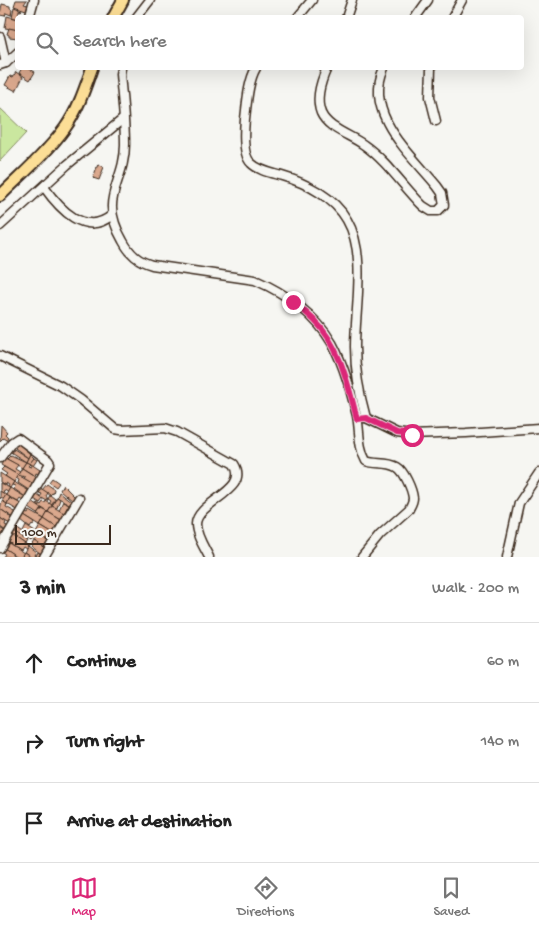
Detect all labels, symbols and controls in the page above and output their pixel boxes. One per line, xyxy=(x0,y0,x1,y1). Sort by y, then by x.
search box xyxy=(15,15,524,70)
icon: search xyxy=(33,29,61,57)
text: Search here xyxy=(73,31,167,54)
route end xyxy=(282,291,305,314)
route start xyxy=(401,424,424,447)
scale bar xyxy=(15,522,111,545)
text: 100 m xyxy=(22,525,57,542)
text: 3 min xyxy=(20,577,65,602)
text: Walk · 200 m xyxy=(432,580,519,599)
icon: ahead xyxy=(20,649,48,677)
text: Continue xyxy=(67,651,136,674)
text: 60 m xyxy=(487,653,519,672)
icon: right xyxy=(20,729,48,757)
text: Turn right xyxy=(67,731,143,754)
text: 140 m xyxy=(481,733,519,752)
icon: arrive xyxy=(20,809,48,837)
text: Arrive at destination xyxy=(67,811,231,834)
tab: Map xyxy=(70,874,98,921)
tab: Directions xyxy=(237,874,294,921)
tab: Saved xyxy=(433,874,469,921)

